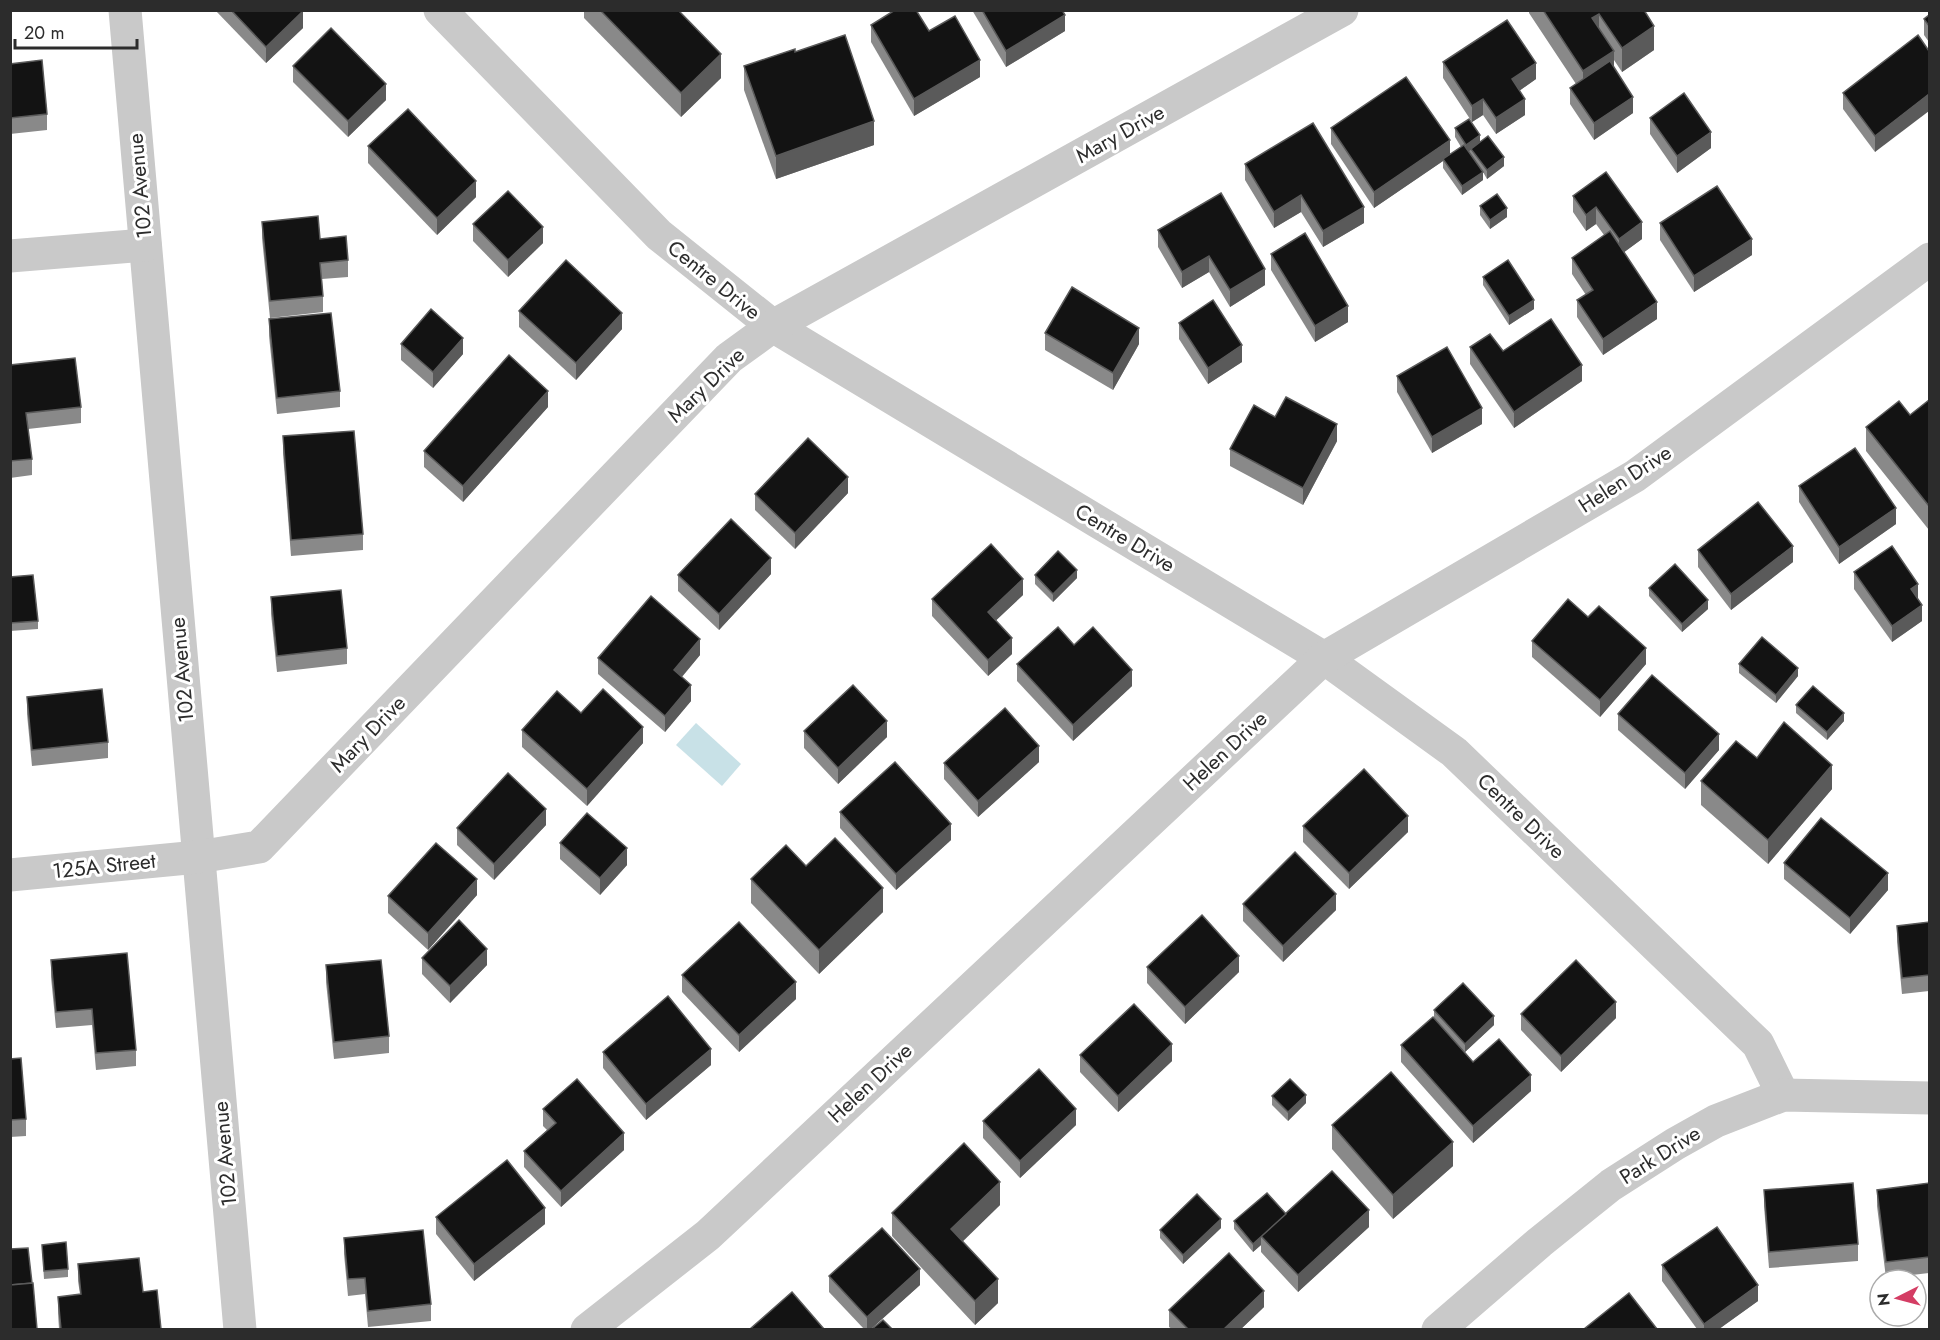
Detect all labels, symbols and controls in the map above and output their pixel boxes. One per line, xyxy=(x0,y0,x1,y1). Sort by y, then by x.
scale bar xyxy=(15,12,136,50)
text: 20 m xyxy=(24,20,64,46)
street label: Mary Drive xyxy=(1070,97,1170,171)
street label: 102 Avenue xyxy=(120,132,160,240)
street label: Centre Drive xyxy=(661,233,767,327)
street label: Mary Drive xyxy=(661,340,751,430)
street label: Helen Drive xyxy=(1573,438,1678,520)
street label: Centre Drive xyxy=(1069,496,1181,580)
street label: 102 Avenue xyxy=(162,616,202,724)
street label: Mary Drive xyxy=(323,689,413,779)
street label: Helen Drive xyxy=(1176,704,1274,798)
street label: Centre Drive xyxy=(1470,766,1572,866)
street label: 125A Street xyxy=(51,846,157,886)
street label: Helen Drive xyxy=(821,1036,919,1130)
street label: 102 Avenue xyxy=(205,1100,245,1208)
street label: Park Drive xyxy=(1614,1118,1706,1192)
north arrow xyxy=(1868,1268,1928,1328)
text: N xyxy=(1871,1292,1896,1307)

